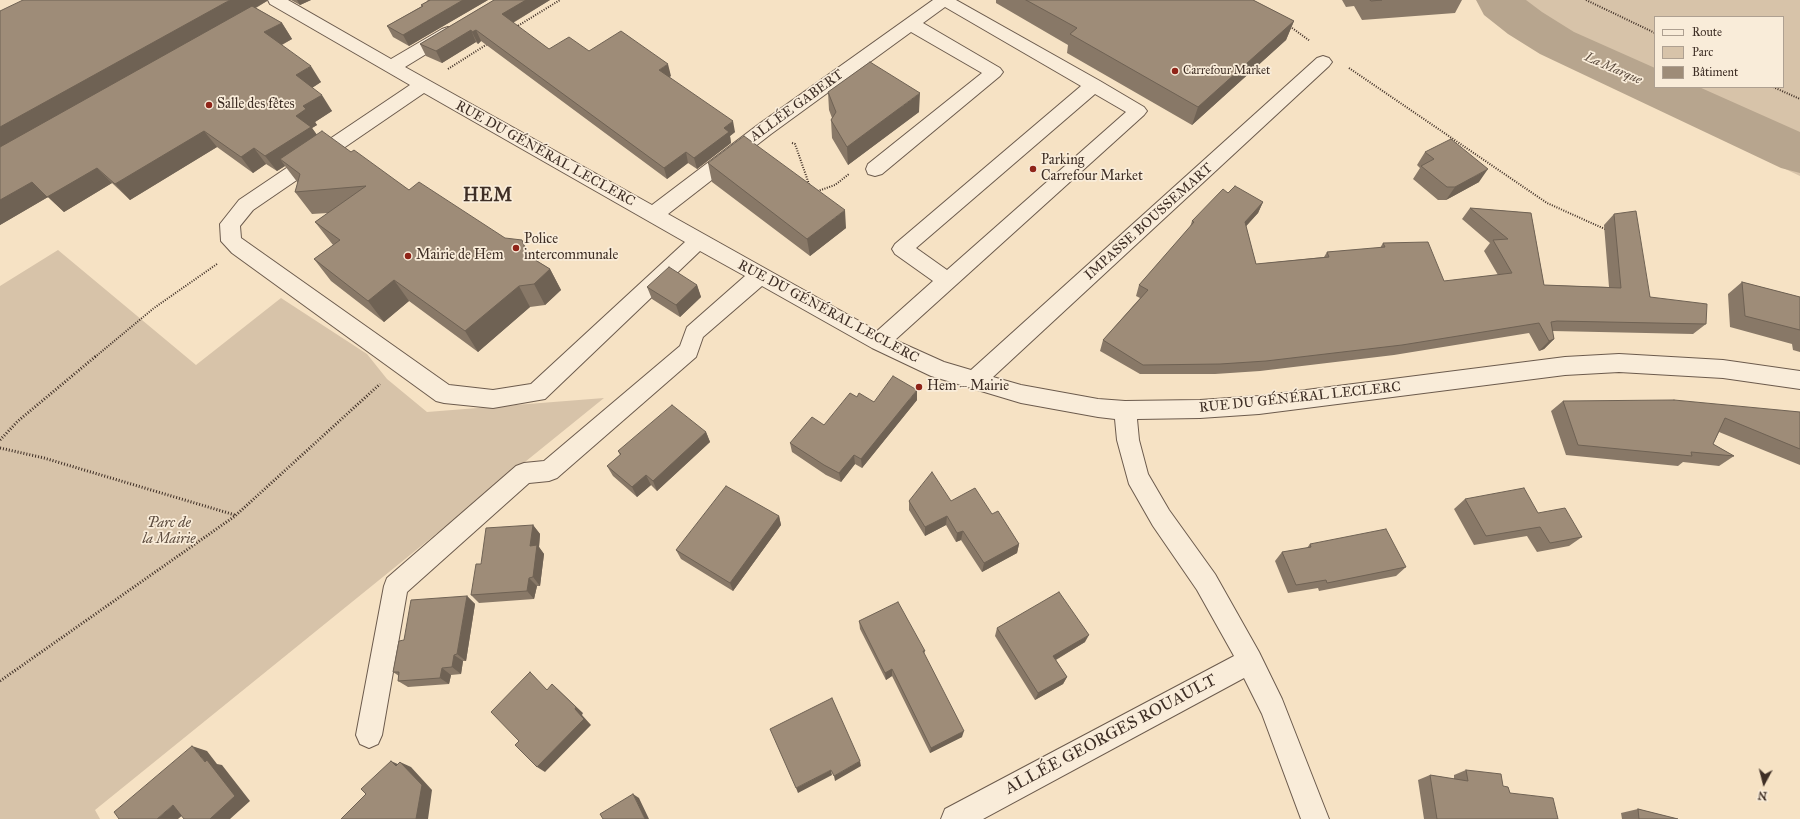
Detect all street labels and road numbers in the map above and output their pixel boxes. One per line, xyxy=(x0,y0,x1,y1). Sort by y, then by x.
street label: ALLÉE GABERT xyxy=(747,67,847,145)
street label: RUE DU GÉNÉRAL LECLERC xyxy=(452,98,638,210)
street label: IMPASSE BOUSSEMART xyxy=(1081,160,1217,284)
street label: RUE DU GÉNÉRAL LECLERC xyxy=(735,257,921,367)
street label: RUE DU GÉNÉRAL LECLERC xyxy=(1198,379,1402,417)
street label: ALLÉE GEORGES ROUAULT xyxy=(1002,670,1220,800)

